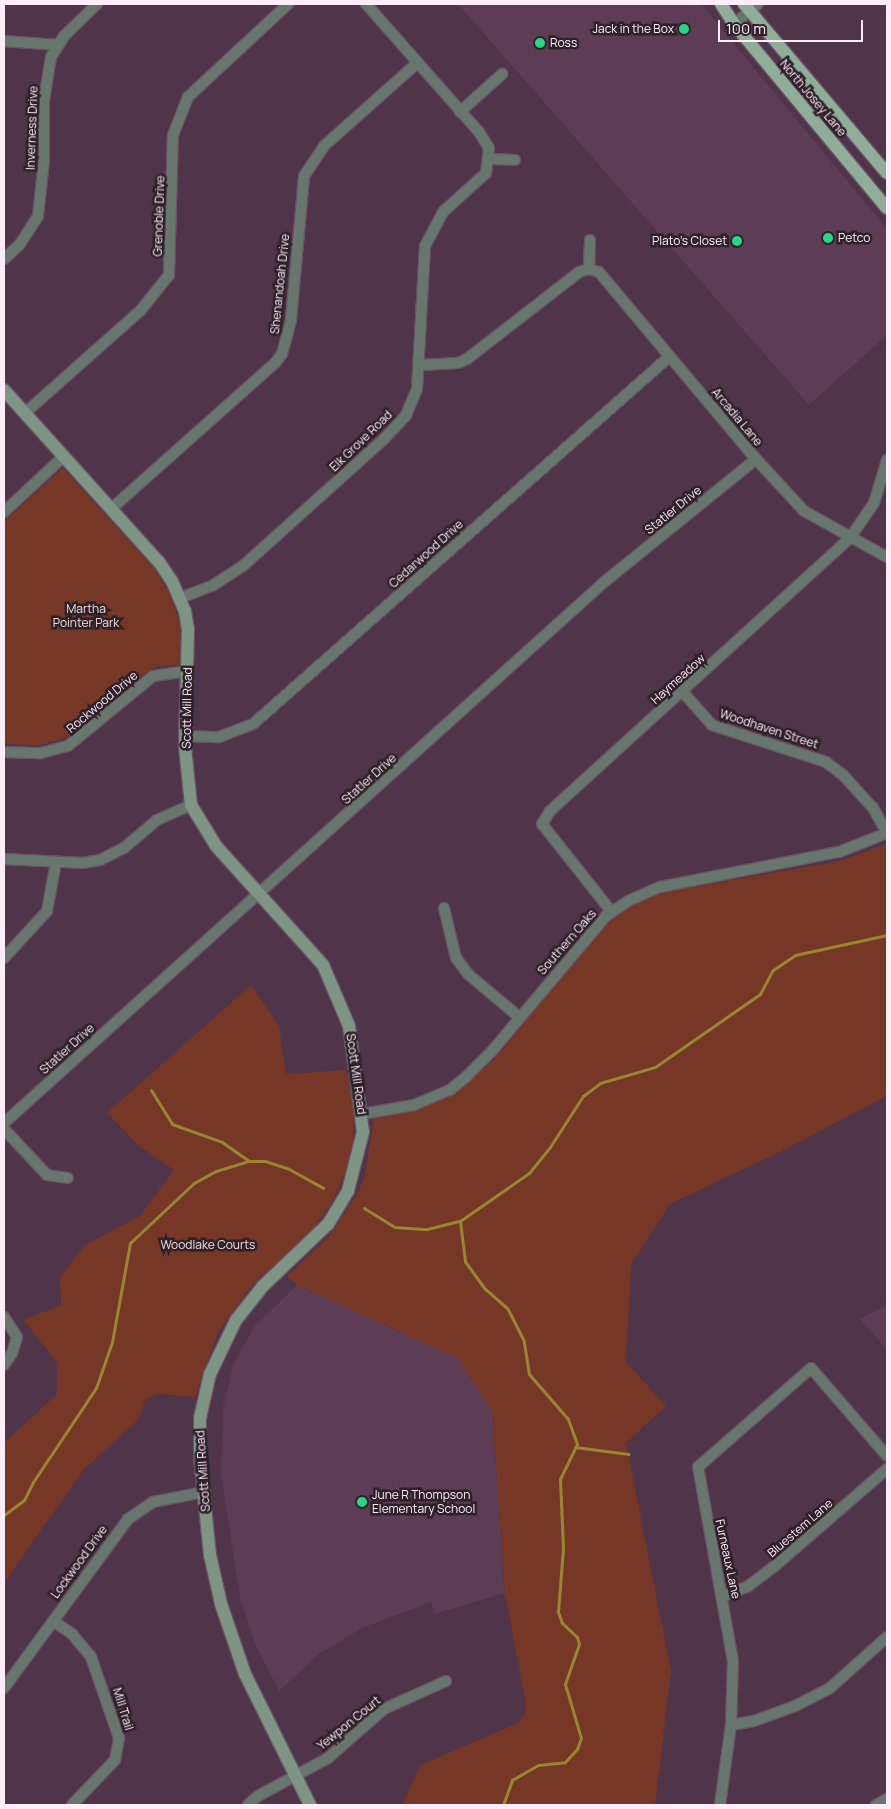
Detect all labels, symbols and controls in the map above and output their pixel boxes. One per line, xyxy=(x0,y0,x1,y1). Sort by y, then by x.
scale bar xyxy=(721,10,866,42)
text: 100 m xyxy=(726,18,766,39)
place label: Jack in the Box xyxy=(592,22,674,36)
marker: Jack in the Box xyxy=(678,23,690,35)
place label: Ross xyxy=(550,36,577,50)
marker: Ross xyxy=(534,37,546,49)
street label: North Josey Lane xyxy=(777,57,849,139)
street label: Inverness Drive xyxy=(23,86,41,170)
street label: Grenoble Drive xyxy=(150,175,168,257)
place label: Petco xyxy=(838,231,870,245)
marker: Petco xyxy=(822,232,834,244)
street label: Shenandoah Drive xyxy=(268,233,292,335)
place label: Plato's Closet xyxy=(652,234,727,248)
marker: Plato's Closet xyxy=(731,235,743,247)
street label: Arcadia Lane xyxy=(709,385,765,449)
street label: Elk Grove Road xyxy=(327,408,395,474)
street label: Statler Drive xyxy=(642,483,704,537)
street label: Cedarwood Drive xyxy=(386,517,466,591)
park label: Martha Pointer Park xyxy=(53,602,119,630)
street label: Haymeadow xyxy=(648,651,708,707)
street label: Scott Mill Road xyxy=(179,667,195,749)
street label: Rockwood Drive xyxy=(64,668,140,736)
street label: Woodhaven Street xyxy=(718,706,820,752)
street label: Statler Drive xyxy=(339,751,399,807)
street label: Southern Oaks xyxy=(535,906,599,978)
street label: Statler Drive xyxy=(37,1021,97,1077)
street label: Scott Mill Road xyxy=(343,1033,369,1115)
park label: Woodlake Courts xyxy=(161,1238,255,1252)
street label: Scott Mill Road xyxy=(193,1430,213,1512)
place label: June R Thompson Elementary School xyxy=(372,1488,475,1516)
marker: June R Thompson Elementary School xyxy=(356,1496,368,1508)
street label: Bluestem Lane xyxy=(765,1496,835,1560)
street label: Furneaux Lane xyxy=(713,1518,743,1600)
street label: Lockwood Drive xyxy=(48,1523,110,1601)
street label: Mill Trail xyxy=(110,1686,136,1732)
street label: Yewpon Court xyxy=(314,1693,384,1753)

